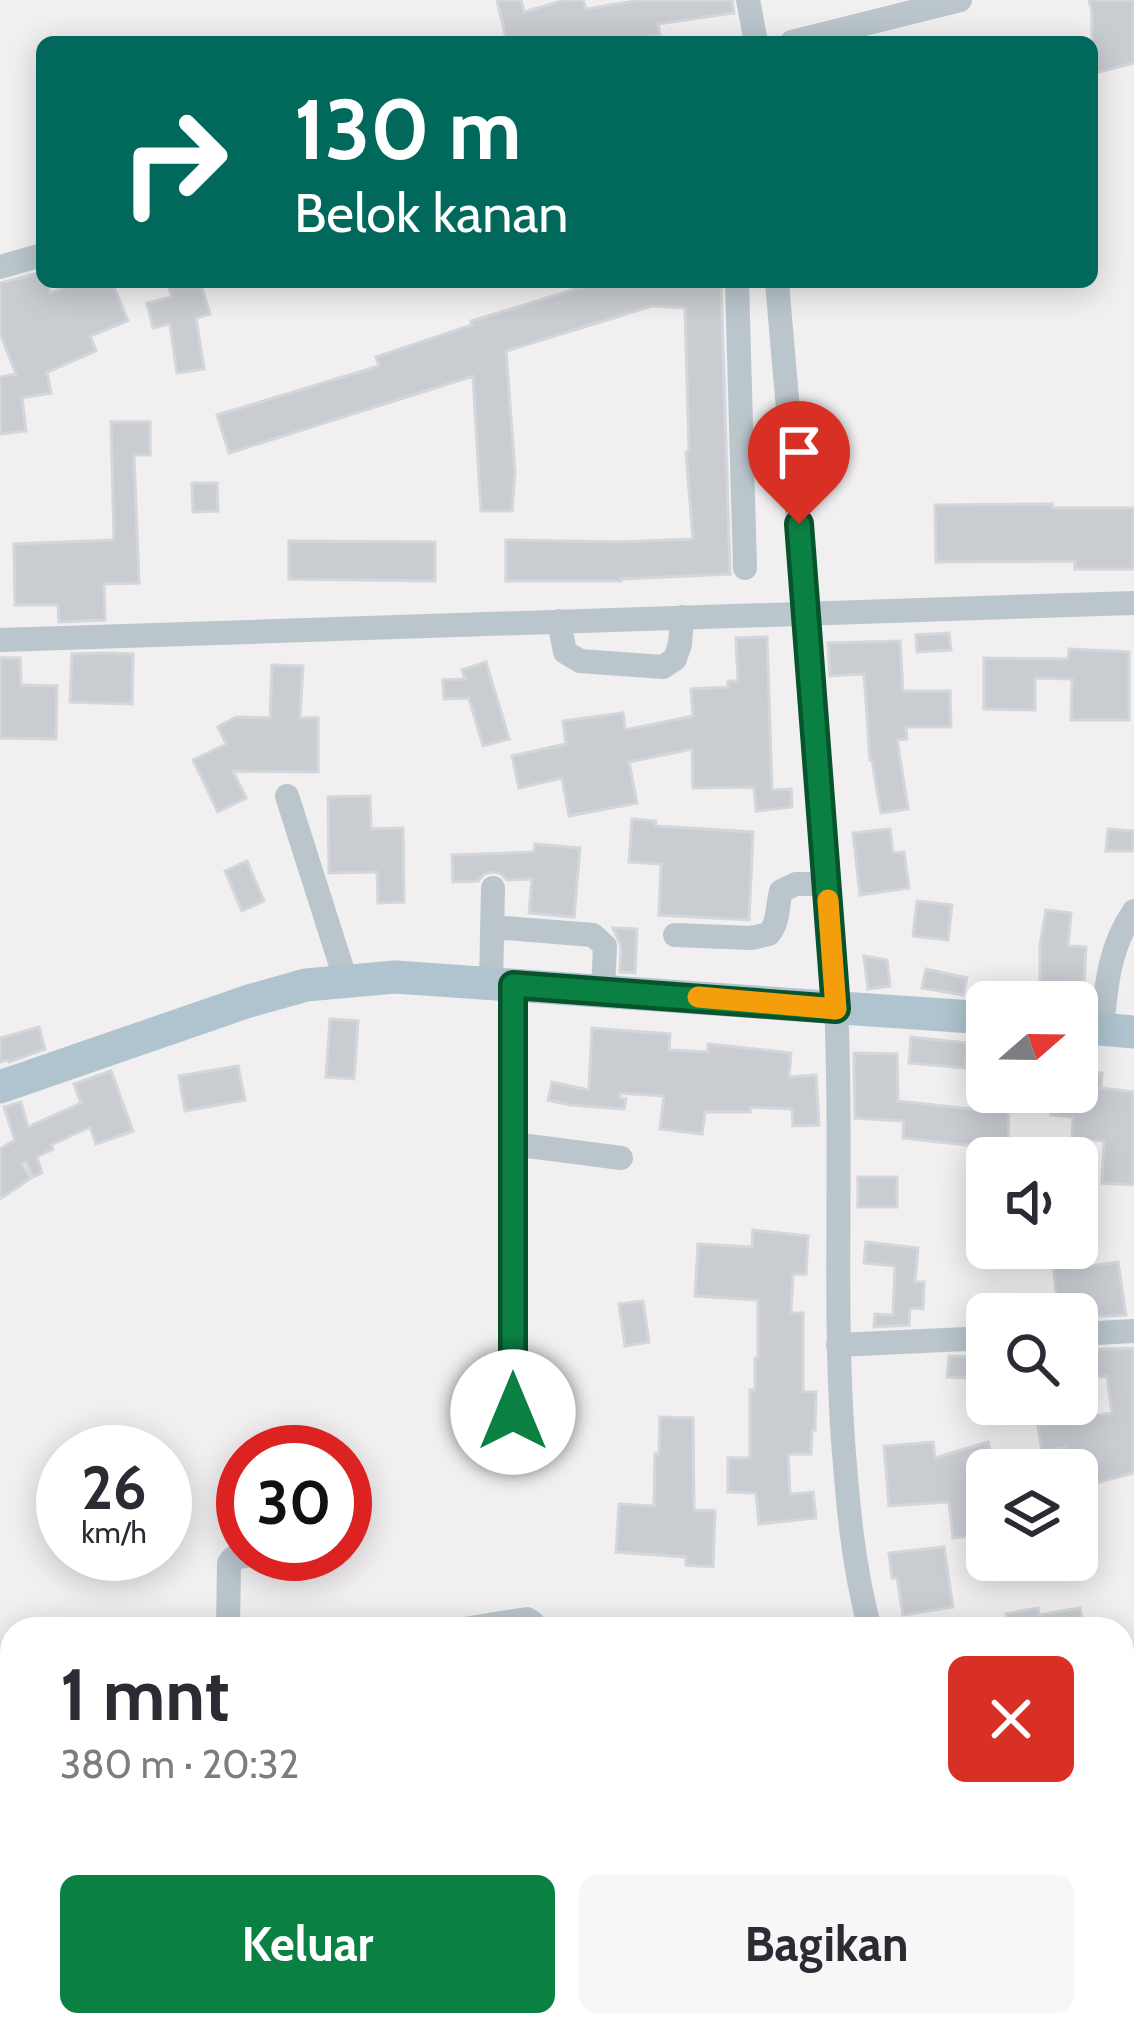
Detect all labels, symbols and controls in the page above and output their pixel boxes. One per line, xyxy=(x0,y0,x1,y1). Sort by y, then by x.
text: 130 m xyxy=(294,78,521,180)
icon: right xyxy=(96,84,252,240)
text: Belok kanan xyxy=(294,180,569,246)
pin xyxy=(748,401,850,524)
icon: arrive xyxy=(766,419,832,485)
north arrow xyxy=(966,981,1098,1113)
map controls xyxy=(966,981,1098,1581)
button: sound xyxy=(966,1137,1098,1269)
button: search xyxy=(966,1293,1098,1425)
position arrow xyxy=(450,1349,576,1475)
speed limit sign: 30 xyxy=(216,1425,372,1581)
button: layers xyxy=(966,1449,1098,1581)
text: 26 xyxy=(81,1451,147,1524)
text: km/h xyxy=(81,1514,147,1551)
text: 1 mnt xyxy=(60,1651,229,1738)
button: close xyxy=(948,1656,1074,1782)
text: 380 m · 20:32 xyxy=(60,1740,299,1788)
button: Keluar xyxy=(60,1875,555,2013)
button: Bagikan xyxy=(579,1875,1074,2013)

